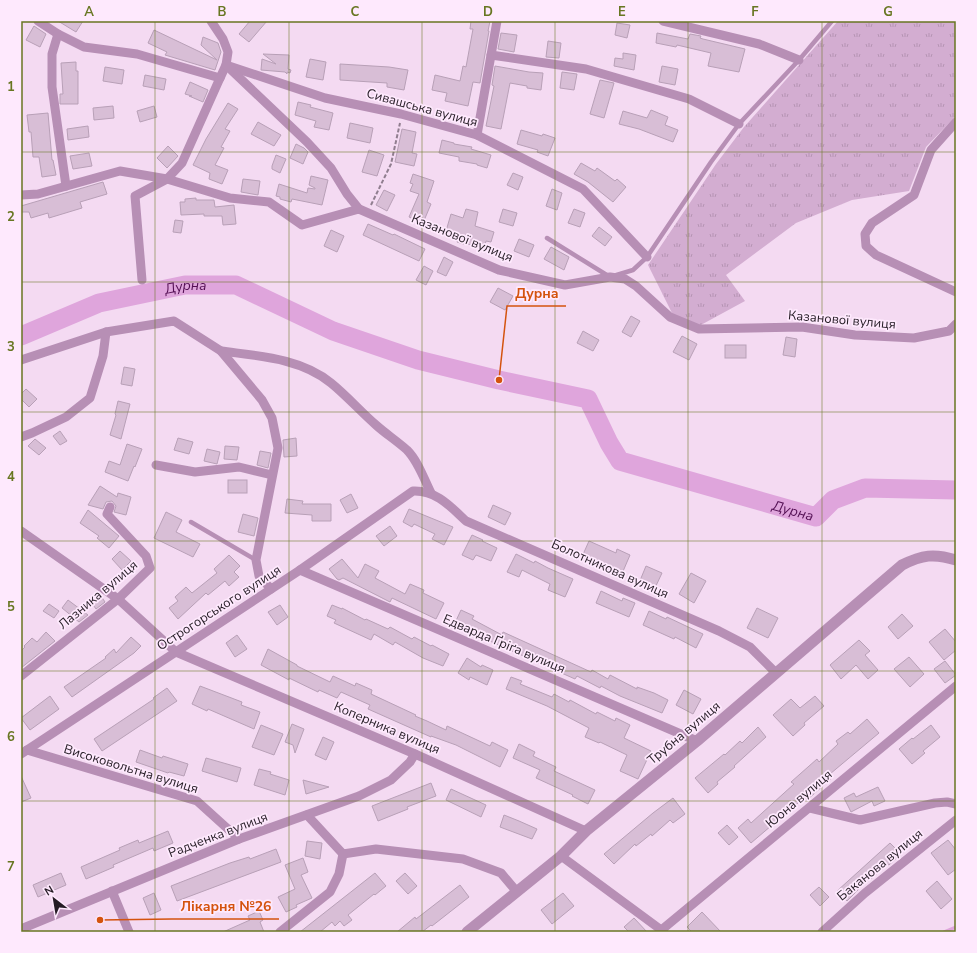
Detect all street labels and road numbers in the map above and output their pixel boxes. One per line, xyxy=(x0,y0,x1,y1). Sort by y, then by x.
street label: Сивашська вулиця xyxy=(364,84,480,132)
street label: Казанової вулиця xyxy=(409,209,515,267)
street label: Казанової вулиця xyxy=(787,306,897,334)
street label: Болотникова вулиця xyxy=(548,535,672,603)
street label: Лазника вулиця xyxy=(54,556,142,634)
street label: Острогорського вулиця xyxy=(153,561,285,655)
street label: Едварда Ґріґа вулиця xyxy=(440,610,568,678)
street label: Коперника вулиця xyxy=(331,697,443,759)
street label: Трубна вулиця xyxy=(644,697,724,769)
street label: Високовольтна вулиця xyxy=(62,740,200,798)
street label: Юона вулиця xyxy=(762,766,836,832)
street label: Радченка вулиця xyxy=(166,808,270,862)
street label: Баканова вулиця xyxy=(833,825,927,905)

